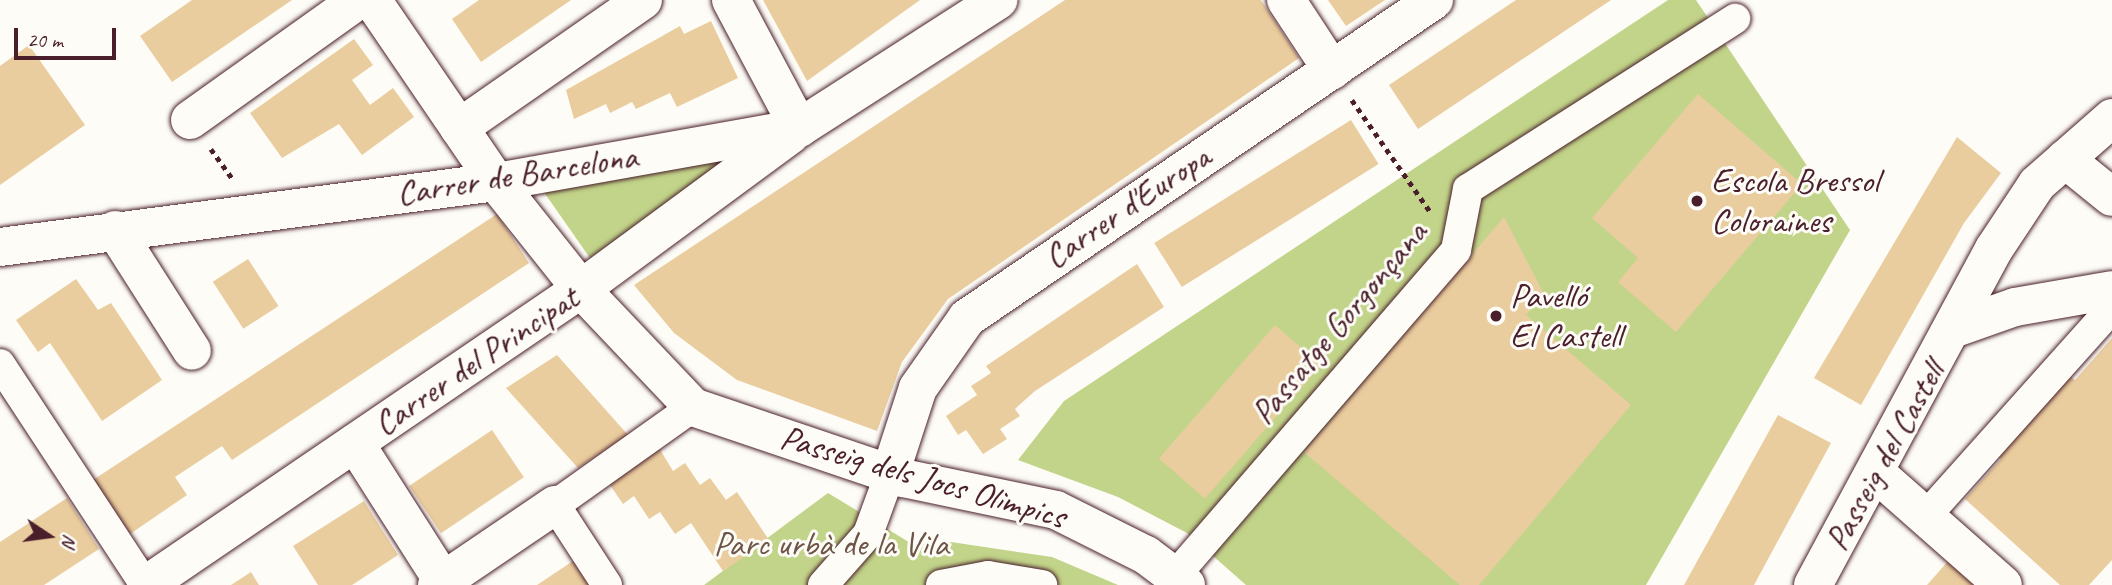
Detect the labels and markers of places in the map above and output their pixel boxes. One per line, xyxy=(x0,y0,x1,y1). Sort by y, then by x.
place label: Escola Bressol Coloraines xyxy=(1711,160,1879,242)
marker: Escola Bressol Coloraines xyxy=(1689,193,1705,209)
place label: Pavelló El Castell xyxy=(1510,275,1621,357)
marker: Pavelló El Castell xyxy=(1488,308,1504,324)

